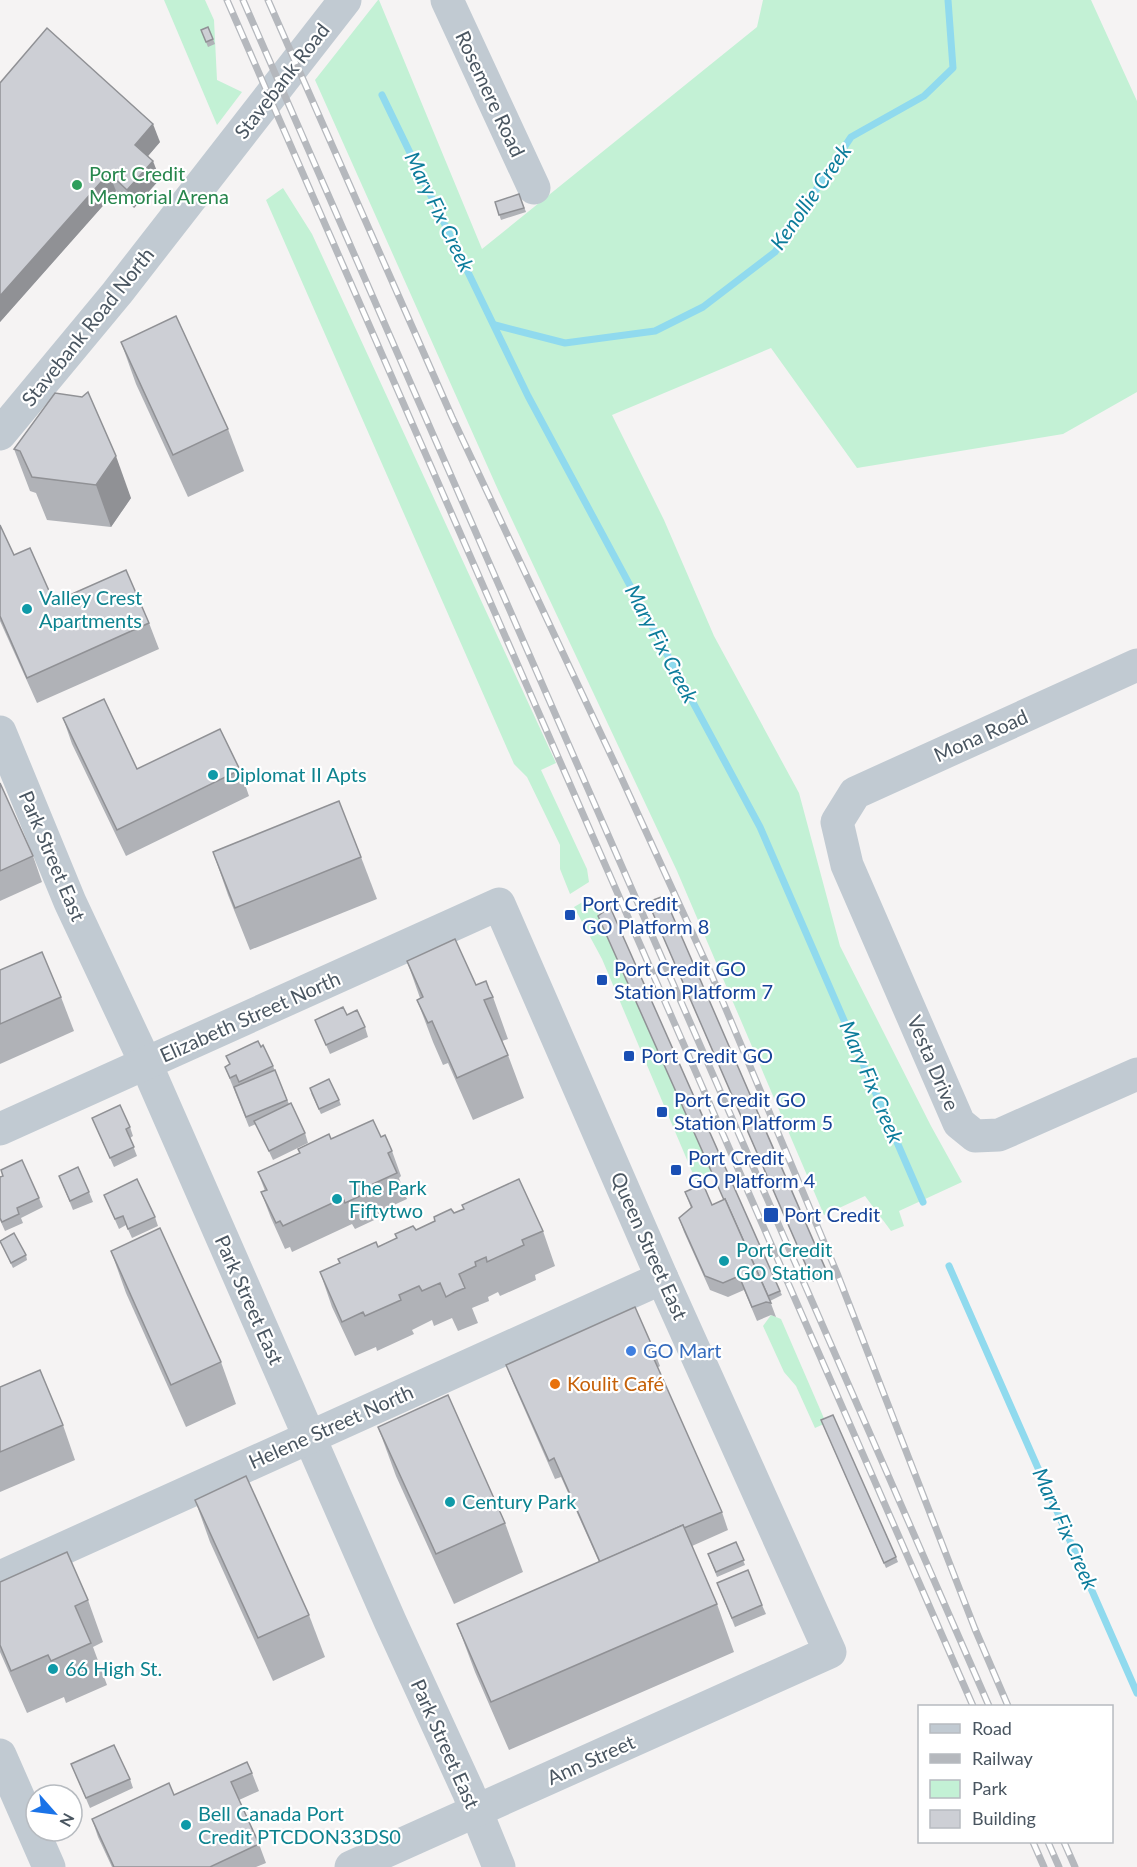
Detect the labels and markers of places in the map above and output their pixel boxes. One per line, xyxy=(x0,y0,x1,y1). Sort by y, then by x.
place label: Port Credit Memorial Arena xyxy=(89,161,229,208)
marker: Port Credit Memorial Arena xyxy=(70,178,84,192)
place label: Valley Crest Apartments xyxy=(39,585,142,632)
marker: Valley Crest Apartments xyxy=(20,602,34,616)
place label: Diplomat II Apts xyxy=(225,762,367,786)
marker: Diplomat II Apts xyxy=(206,768,220,782)
place label: Port Credit GO Platform 8 xyxy=(582,891,709,938)
marker: Port Credit GO Platform 8 xyxy=(563,908,577,922)
place label: Port Credit GO Station Platform 7 xyxy=(614,956,773,1003)
marker: Port Credit GO Station Platform 7 xyxy=(595,973,609,987)
place label: Port Credit GO xyxy=(641,1043,773,1067)
marker: Port Credit GO xyxy=(622,1049,636,1063)
place label: Port Credit GO Station Platform 5 xyxy=(674,1087,833,1134)
marker: Port Credit GO Station Platform 5 xyxy=(655,1105,669,1119)
place label: Port Credit GO Platform 4 xyxy=(688,1145,816,1192)
marker: Port Credit GO Platform 4 xyxy=(669,1163,683,1177)
place label: The Park Fiftytwo xyxy=(349,1175,427,1222)
marker: The Park Fiftytwo xyxy=(330,1192,344,1206)
place label: Port Credit xyxy=(784,1202,880,1226)
marker: Port Credit xyxy=(762,1206,780,1224)
place label: Port Credit GO Station xyxy=(736,1237,834,1284)
marker: Port Credit GO Station xyxy=(717,1254,731,1268)
place label: GO Mart xyxy=(643,1338,721,1362)
marker: GO Mart xyxy=(624,1344,638,1358)
place label: Koulit Café xyxy=(567,1371,664,1395)
marker: Koulit Café xyxy=(548,1377,562,1391)
place label: Century Park xyxy=(462,1489,577,1513)
marker: Century Park xyxy=(443,1495,457,1509)
place label: 66 High St. xyxy=(65,1656,162,1680)
marker: 66 High St. xyxy=(46,1662,60,1676)
place label: Bell Canada Port Credit PTCDON33DS0 xyxy=(198,1801,401,1848)
marker: Bell Canada Port Credit PTCDON33DS0 xyxy=(179,1818,193,1832)

